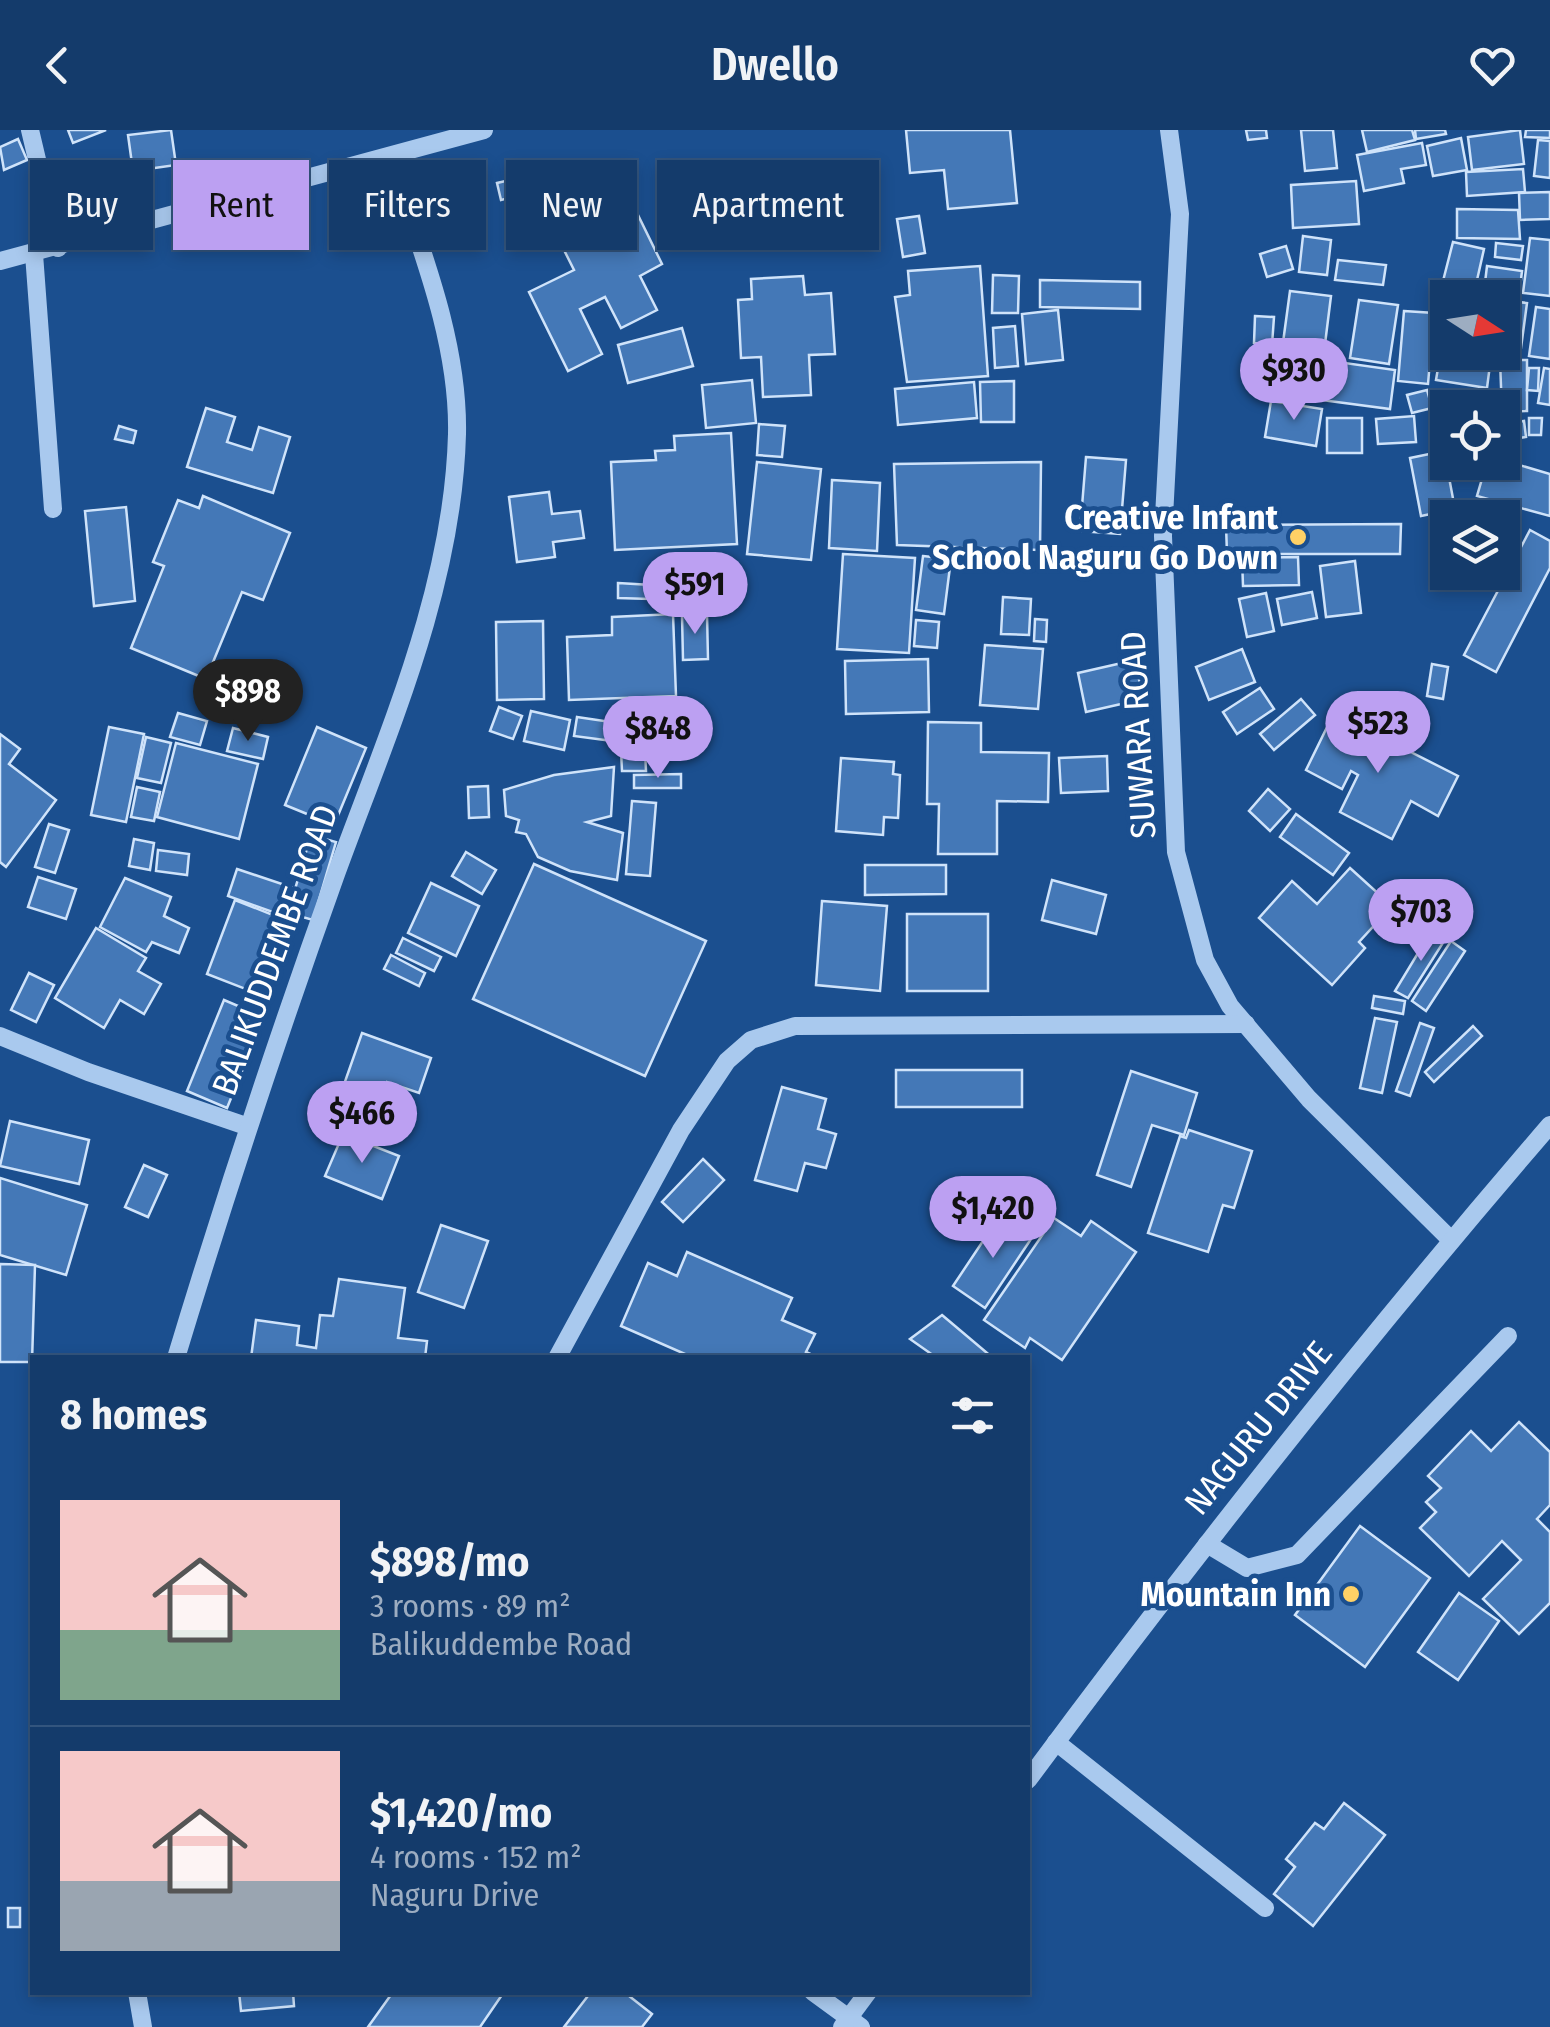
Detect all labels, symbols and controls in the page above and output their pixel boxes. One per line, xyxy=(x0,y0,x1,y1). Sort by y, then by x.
icon: back xyxy=(30,38,85,93)
text: Dwello xyxy=(711,38,839,92)
icon: heart xyxy=(1465,38,1520,93)
chip: Buy xyxy=(30,160,153,250)
chip: Rent xyxy=(173,160,309,250)
chip: Filters xyxy=(329,160,486,250)
chip: New xyxy=(506,160,637,250)
chip: Apartment xyxy=(657,160,879,250)
north arrow xyxy=(1430,280,1520,370)
map controls xyxy=(1430,280,1520,590)
pin: $930 xyxy=(1235,338,1353,423)
text: $930 xyxy=(1262,351,1326,389)
button: locate xyxy=(1430,390,1520,480)
place label: Creative Infant School Naguru Go Down xyxy=(932,496,1279,578)
button: layers xyxy=(1430,500,1520,590)
marker: Creative Infant School Naguru Go Down xyxy=(1287,526,1309,548)
pin: $591 xyxy=(636,552,754,637)
text: $591 xyxy=(665,565,725,603)
street label: SUWARA ROAD xyxy=(1112,630,1164,840)
pin: $898 xyxy=(189,659,307,744)
text: $898 xyxy=(215,672,281,710)
pin: $523 xyxy=(1319,691,1437,776)
pin: $848 xyxy=(599,696,717,781)
text: $523 xyxy=(1347,704,1409,742)
text: $848 xyxy=(625,709,691,747)
street label: BALIKUDDEMBE ROAD xyxy=(203,799,347,1101)
pin: $703 xyxy=(1362,879,1480,964)
text: $703 xyxy=(1390,892,1452,930)
pin: $466 xyxy=(303,1081,421,1166)
text: $466 xyxy=(329,1094,395,1132)
pin: $1,420 xyxy=(912,1176,1074,1261)
text: $1,420 xyxy=(951,1189,1035,1227)
street label: NAGURU DRIVE xyxy=(1175,1333,1341,1523)
icon: filters xyxy=(945,1388,1000,1443)
text: 8 homes xyxy=(60,1390,207,1440)
text: $898/mo xyxy=(370,1537,529,1587)
icon: home xyxy=(140,1540,260,1660)
place label: Mountain Inn xyxy=(1140,1573,1331,1615)
marker: Mountain Inn xyxy=(1340,1583,1362,1605)
text: 3 rooms · 89 m² xyxy=(370,1587,571,1625)
text: Balikuddembe Road xyxy=(370,1625,632,1663)
text: $1,420/mo xyxy=(370,1788,552,1838)
icon: home xyxy=(140,1791,260,1911)
text: 4 rooms · 152 m² xyxy=(370,1838,582,1876)
text: Naguru Drive xyxy=(370,1876,539,1914)

